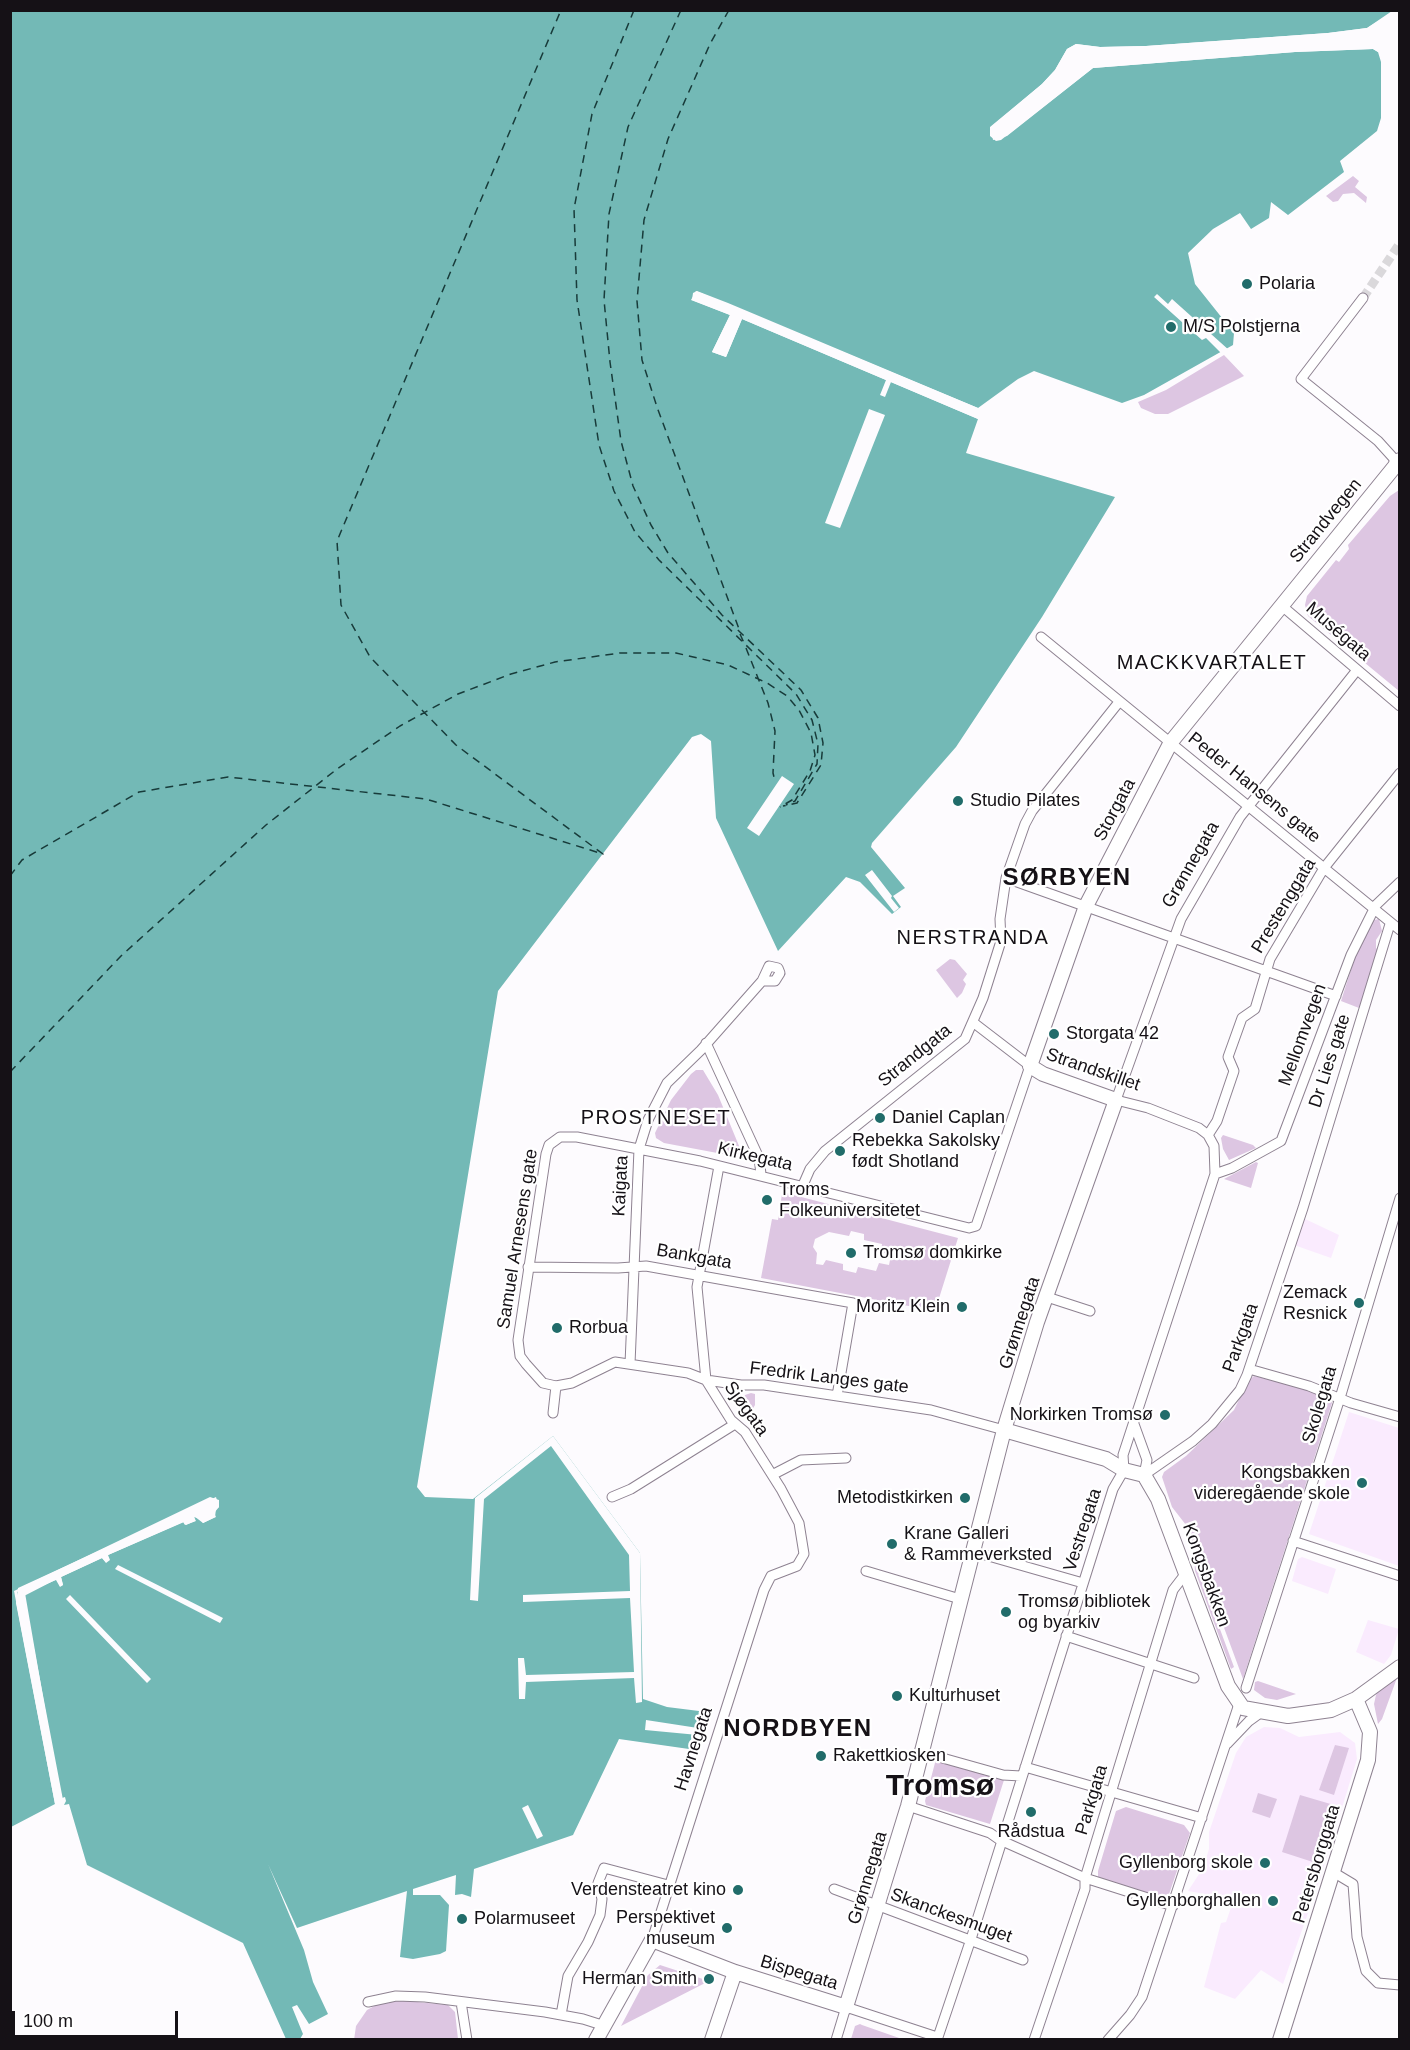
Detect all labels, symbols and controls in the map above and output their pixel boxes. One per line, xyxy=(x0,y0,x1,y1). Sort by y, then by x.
place label: Polaria xyxy=(1259,273,1315,295)
marker: Polaria xyxy=(1240,277,1254,291)
place label: M/S Polstjerna xyxy=(1183,316,1300,338)
marker: M/S Polstjerna xyxy=(1164,320,1178,334)
street label: Strandvegen xyxy=(1285,475,1367,567)
street label: Muségata xyxy=(1301,598,1375,666)
district label: MACKKVARTALET xyxy=(1117,651,1307,675)
street label: Peder Hansens gate xyxy=(1183,728,1325,848)
street label: Storgata xyxy=(1089,775,1141,845)
place label: Studio Pilates xyxy=(970,790,1080,812)
marker: Studio Pilates xyxy=(951,794,965,808)
street label: Grønnegata xyxy=(1158,818,1224,912)
street label: Prestenggata xyxy=(1247,855,1321,957)
district label: SØRBYEN xyxy=(1002,864,1132,892)
district label: NERSTRANDA xyxy=(897,926,1049,950)
street label: Mellomvegen xyxy=(1275,981,1331,1089)
street label: Dr Lies gate xyxy=(1305,1012,1355,1110)
street label: Strandgata xyxy=(874,1020,956,1092)
place label: Storgata 42 xyxy=(1066,1023,1159,1045)
marker: Storgata 42 xyxy=(1047,1027,1061,1041)
street label: Strandskillet xyxy=(1043,1044,1143,1096)
district label: PROSTNESET xyxy=(581,1106,731,1130)
place label: Daniel Caplan xyxy=(892,1107,1005,1129)
marker: Daniel Caplan xyxy=(873,1111,887,1125)
place label: Rebekka Sakolsky født Shotland xyxy=(852,1130,1000,1172)
street label: Kirkegata xyxy=(716,1138,794,1176)
marker: Rebekka Sakolsky født Shotland xyxy=(833,1144,847,1158)
street label: Samuel Arnesens gate xyxy=(493,1147,543,1331)
street label: Kaigata xyxy=(609,1155,633,1217)
place label: Troms Folkeuniversitetet xyxy=(779,1179,920,1222)
marker: Troms Folkeuniversitetet xyxy=(760,1193,774,1207)
street label: Bankgata xyxy=(655,1240,733,1274)
place label: Tromsø domkirke xyxy=(863,1242,1002,1264)
marker: Tromsø domkirke xyxy=(844,1246,858,1260)
street label: Grønnegata xyxy=(995,1274,1045,1372)
place label: Zemack Resnick xyxy=(1283,1282,1347,1324)
place label: Moritz Klein xyxy=(856,1296,950,1318)
marker: Zemack Resnick xyxy=(1352,1296,1366,1310)
marker: Moritz Klein xyxy=(955,1300,969,1314)
street label: Parkgata xyxy=(1219,1300,1263,1376)
place label: Rorbua xyxy=(569,1317,628,1339)
marker: Rorbua xyxy=(550,1321,564,1335)
street label: Fredrik Langes gate xyxy=(748,1358,910,1398)
street label: Skolegata xyxy=(1298,1364,1342,1446)
street label: Sjøgata xyxy=(719,1378,773,1440)
place label: Norkirken Tromsø xyxy=(1010,1404,1153,1426)
marker: Norkirken Tromsø xyxy=(1158,1408,1172,1422)
place label: Kongsbakken videregående skole xyxy=(1194,1462,1350,1504)
marker: Kongsbakken videregående skole xyxy=(1355,1476,1369,1490)
street label: Vestregata xyxy=(1059,1486,1107,1574)
place label: Metodistkirken xyxy=(837,1487,953,1509)
marker: Metodistkirken xyxy=(958,1491,972,1505)
street label: Kongsbakken xyxy=(1177,1520,1235,1630)
place label: Krane Galleri & Rammeverksted xyxy=(904,1523,1052,1565)
marker: Krane Galleri & Rammeverksted xyxy=(885,1537,899,1551)
place label: Tromsø bibliotek og byarkiv xyxy=(1018,1591,1150,1634)
marker: Tromsø bibliotek og byarkiv xyxy=(999,1605,1013,1619)
place label: Kulturhuset xyxy=(909,1685,1000,1707)
marker: Kulturhuset xyxy=(890,1689,904,1703)
street label: Havnegata xyxy=(670,1704,718,1794)
district label: NORDBYEN xyxy=(723,1715,873,1743)
place label: Rakettkiosken xyxy=(833,1745,946,1767)
marker: Rakettkiosken xyxy=(814,1749,828,1763)
street label: Parkgata xyxy=(1071,1762,1113,1838)
district label: Tromsø xyxy=(886,1769,994,1805)
street label: Petersborggata xyxy=(1289,1802,1345,1926)
marker: Rådstua xyxy=(1024,1805,1038,1819)
place label: Rådstua xyxy=(997,1821,1065,1843)
street label: Grønnegata xyxy=(844,1829,892,1927)
place label: Gyllenborg skole xyxy=(1119,1852,1253,1874)
marker: Gyllenborg skole xyxy=(1258,1856,1272,1870)
place label: Verdensteatret kino xyxy=(571,1879,726,1901)
marker: Verdensteatret kino xyxy=(731,1883,745,1897)
street label: Skanckesmuget xyxy=(887,1884,1015,1948)
place label: Gyllenborghallen xyxy=(1126,1890,1261,1912)
marker: Gyllenborghallen xyxy=(1266,1894,1280,1908)
place label: Perspektivet museum xyxy=(616,1907,715,1950)
place label: Polarmuseet xyxy=(474,1908,575,1930)
marker: Polarmuseet xyxy=(455,1912,469,1926)
marker: Perspektivet museum xyxy=(720,1921,734,1935)
street label: Bispegata xyxy=(758,1951,840,1995)
place label: Herman Smith xyxy=(582,1968,697,1990)
marker: Herman Smith xyxy=(702,1972,716,1986)
scale bar xyxy=(15,1999,182,2037)
text: 100 m xyxy=(23,2011,73,2031)

